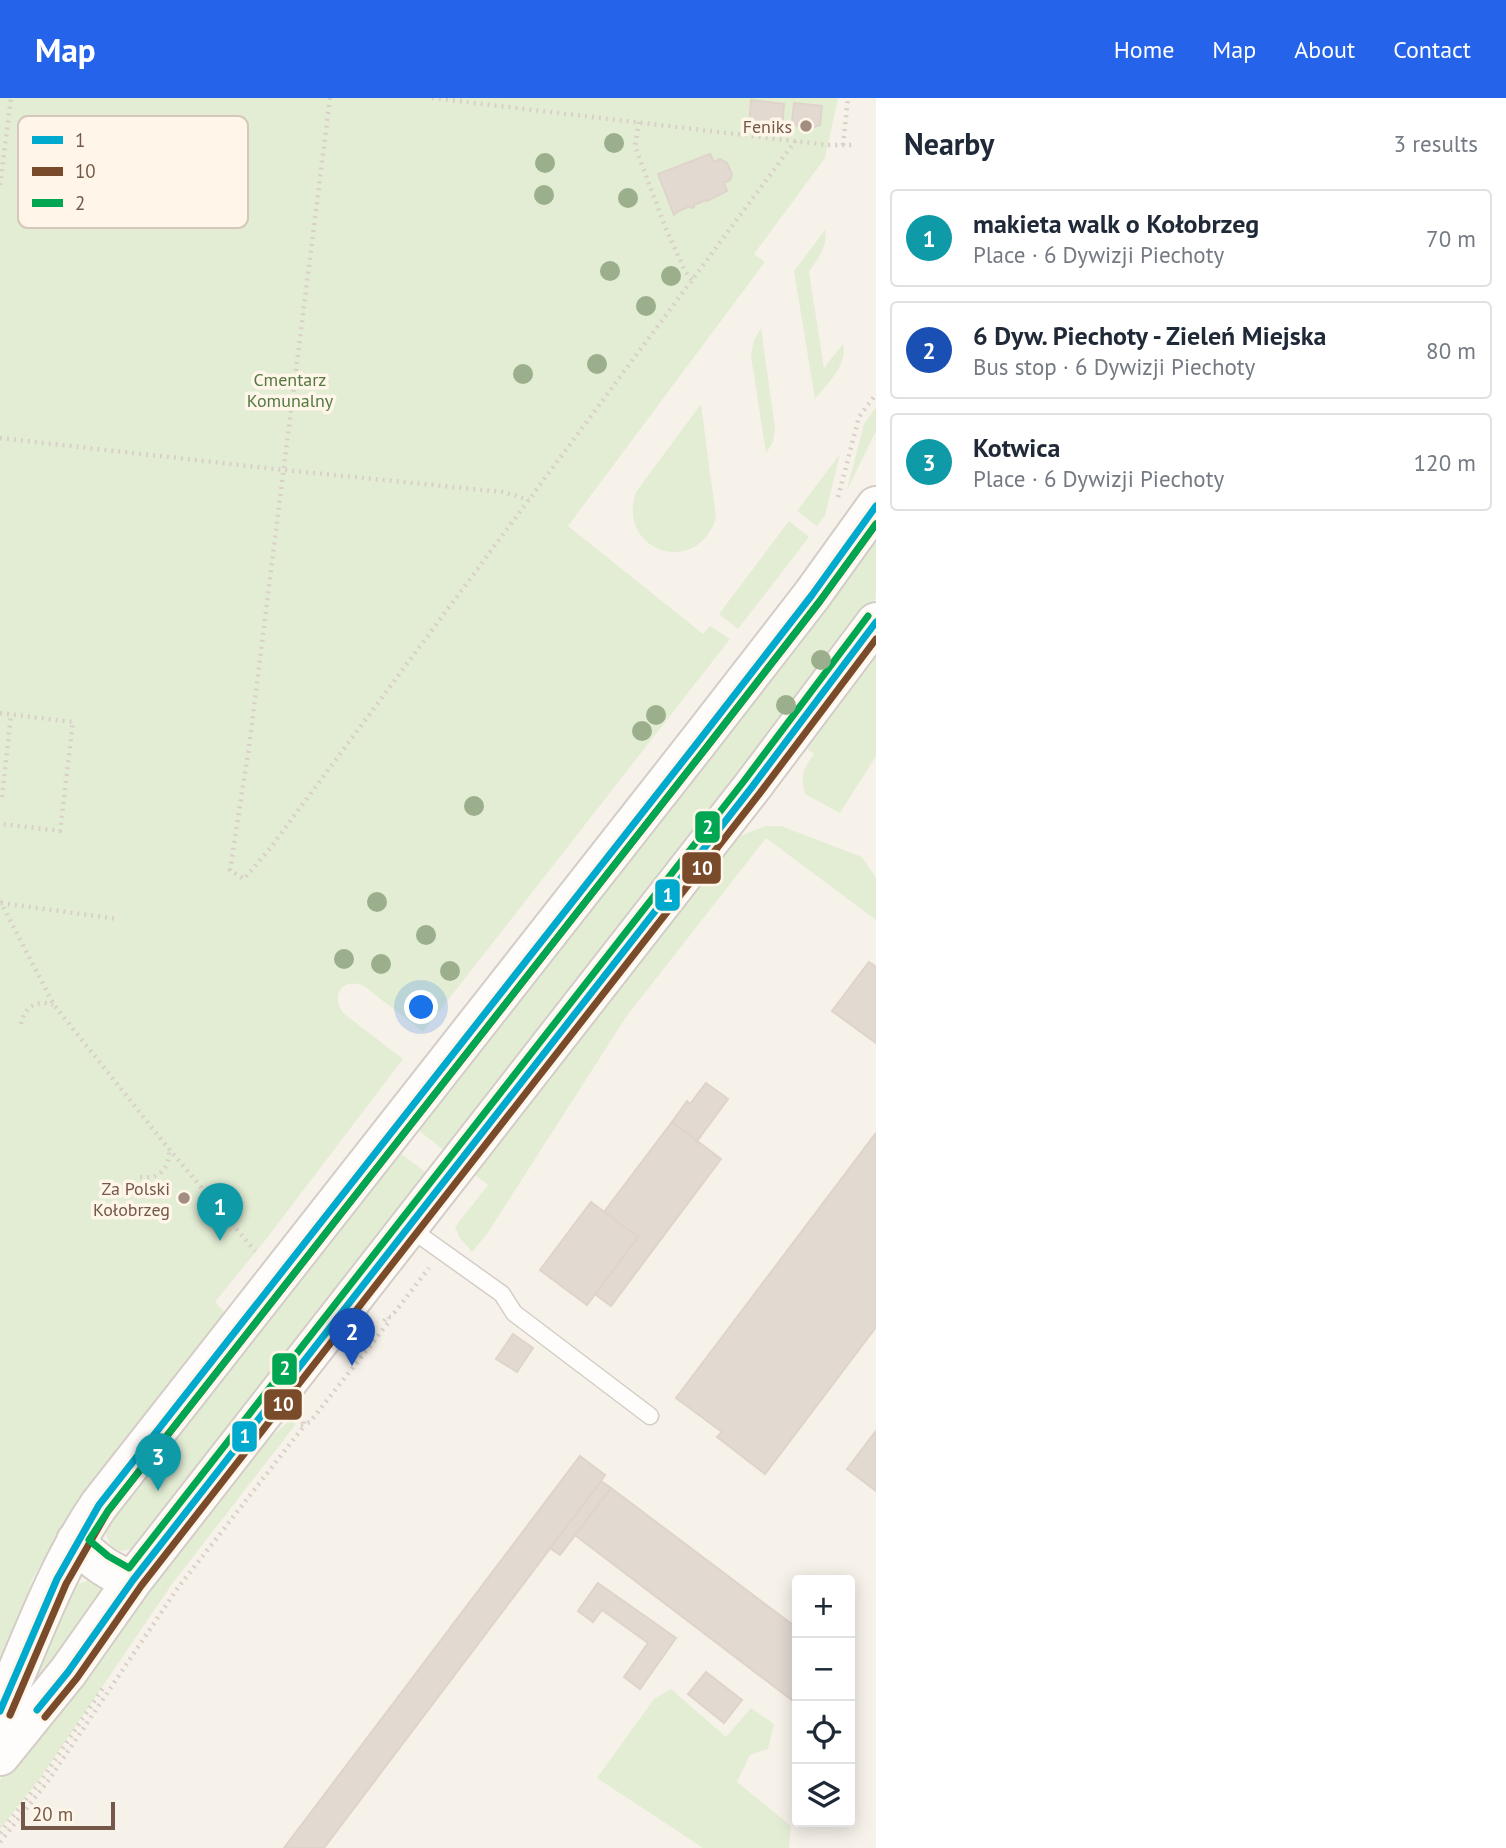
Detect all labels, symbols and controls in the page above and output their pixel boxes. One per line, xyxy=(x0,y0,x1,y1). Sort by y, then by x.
text: Map xyxy=(35,28,96,71)
text: Home xyxy=(1114,34,1174,65)
text: Map xyxy=(1212,34,1256,65)
text: About xyxy=(1294,34,1355,65)
text: Contact xyxy=(1393,34,1471,65)
place label: Feniks xyxy=(743,115,792,138)
legend xyxy=(18,116,248,228)
marker: Feniks xyxy=(798,118,814,134)
text: Nearby xyxy=(904,124,994,163)
text: 1 xyxy=(75,128,85,152)
text: 3 results xyxy=(1394,129,1478,158)
text: 10 xyxy=(75,159,96,183)
text: 2 xyxy=(75,191,85,215)
text: makieta walk o Kołobrzeg xyxy=(973,207,1259,240)
text: 1 xyxy=(922,224,936,253)
text: 70 m xyxy=(1426,224,1476,253)
text: Place · 6 Dywizji Piechoty xyxy=(973,240,1224,269)
text: 6 Dyw. Piechoty - Zieleń Miejska xyxy=(973,319,1326,352)
text: 2 xyxy=(922,336,936,365)
text: 80 m xyxy=(1426,336,1476,365)
text: Bus stop · 6 Dywizji Piechoty xyxy=(973,352,1255,381)
park label: Cmentarz Komunalny xyxy=(247,368,334,412)
text: Kotwica xyxy=(973,431,1060,464)
text: 3 xyxy=(922,448,936,477)
text: 120 m xyxy=(1414,448,1476,477)
text: Place · 6 Dywizji Piechoty xyxy=(973,464,1224,493)
line badge: 2 xyxy=(694,810,721,844)
text: 2 xyxy=(703,815,713,839)
line badge: 10 xyxy=(681,851,722,885)
text: 10 xyxy=(691,856,713,880)
line badge: 1 xyxy=(654,878,681,912)
text: 1 xyxy=(663,883,673,907)
your location xyxy=(404,990,438,1024)
place label: Za Polski Kołobrzeg xyxy=(93,1177,170,1221)
pin: 1 xyxy=(197,1183,243,1241)
marker: Za Polski Kołobrzeg xyxy=(176,1190,192,1206)
pin: 2 xyxy=(329,1308,375,1366)
line badge: 2 xyxy=(271,1352,298,1386)
text: 2 xyxy=(280,1356,290,1380)
line badge: 10 xyxy=(263,1388,303,1421)
text: 10 xyxy=(272,1392,294,1416)
line badge: 1 xyxy=(231,1420,258,1453)
text: 1 xyxy=(240,1424,250,1448)
pin: 3 xyxy=(135,1433,181,1491)
map controls xyxy=(792,1575,855,1827)
button: + xyxy=(792,1575,855,1638)
button: − xyxy=(792,1638,855,1701)
button: locate xyxy=(792,1701,855,1764)
button: layers xyxy=(792,1764,855,1827)
scale bar xyxy=(21,1799,116,1831)
text: 20 m xyxy=(32,1802,73,1826)

